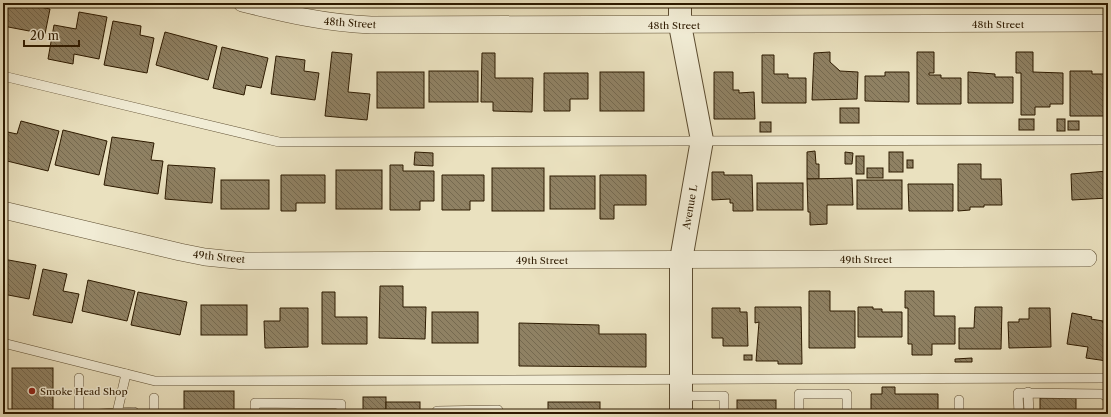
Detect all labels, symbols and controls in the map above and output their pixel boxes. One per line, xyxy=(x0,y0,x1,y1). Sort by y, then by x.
street label: 48th Street xyxy=(323,15,377,31)
street label: 48th Street xyxy=(972,18,1025,31)
street label: 48th Street xyxy=(648,19,701,32)
scale bar xyxy=(24,22,79,48)
text: 20 m xyxy=(30,28,59,43)
street label: Avenue L xyxy=(680,183,700,231)
street label: 49th Street xyxy=(192,248,246,266)
street label: 49th Street xyxy=(840,253,893,266)
street label: 49th Street xyxy=(516,254,569,267)
place label: Smoke Head Shop xyxy=(40,385,128,398)
marker: Smoke Head Shop xyxy=(27,386,37,396)

